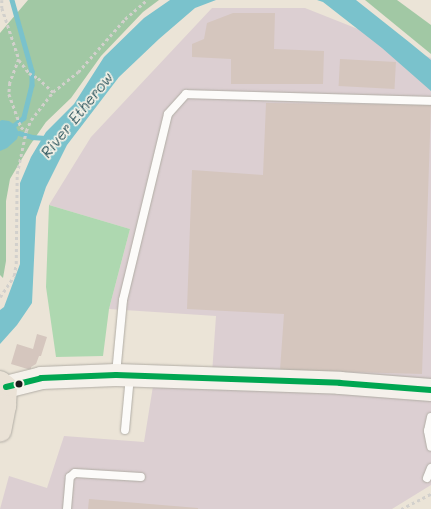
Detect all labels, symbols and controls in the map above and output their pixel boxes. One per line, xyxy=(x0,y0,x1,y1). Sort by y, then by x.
water label: River Etherow xyxy=(37,69,117,161)
unlabelled marker xyxy=(14,379,24,389)

